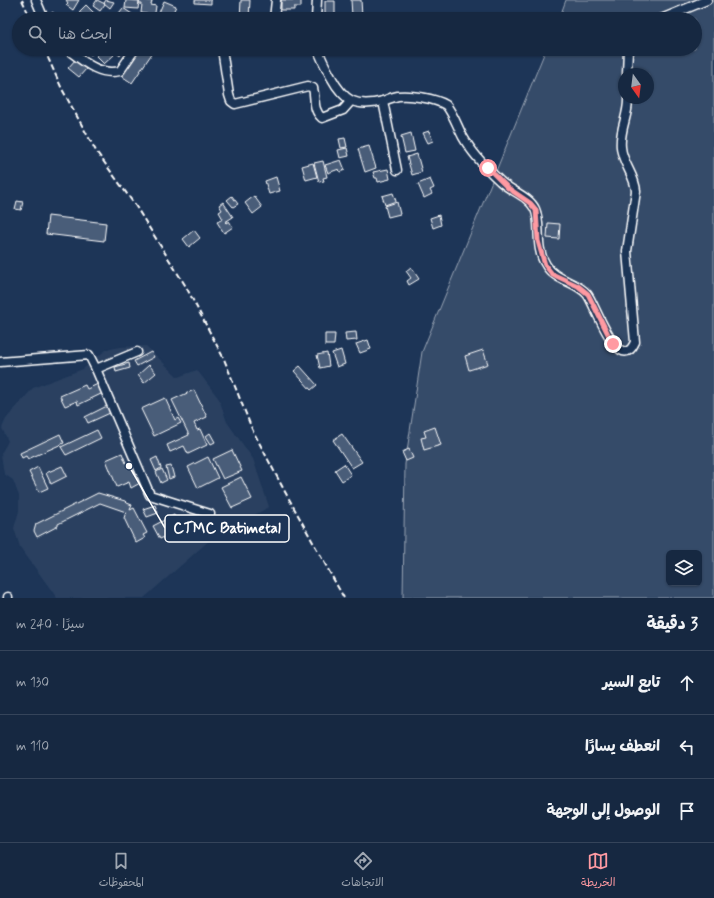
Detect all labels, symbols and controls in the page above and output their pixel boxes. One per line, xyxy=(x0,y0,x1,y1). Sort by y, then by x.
search box xyxy=(12,12,702,56)
icon: search xyxy=(26,23,48,45)
text: ابحث هنا xyxy=(58,25,112,45)
north arrow xyxy=(618,68,654,104)
route start xyxy=(479,159,497,177)
route end xyxy=(604,335,622,353)
callout: CTMC Batimetal xyxy=(165,515,289,542)
text: CTMC Batimetal xyxy=(173,519,281,539)
map controls xyxy=(666,550,702,586)
button: layers xyxy=(666,550,702,586)
text: 3 دقيقة xyxy=(647,613,698,635)
text: سيرًا · 240 m xyxy=(16,616,85,633)
icon: ahead xyxy=(676,672,698,694)
text: تابع السير xyxy=(602,673,660,693)
text: 130 m xyxy=(16,674,49,691)
icon: left xyxy=(676,736,698,758)
text: انعطف يسارًا xyxy=(585,737,660,757)
text: 110 m xyxy=(16,738,49,755)
icon: arrive xyxy=(676,800,698,822)
text: الوصول إلى الوجهة xyxy=(546,801,660,821)
tab: المحفوظات xyxy=(99,850,144,892)
tab: الاتجاهات xyxy=(341,850,384,892)
tab: الخريطة xyxy=(581,850,615,892)

